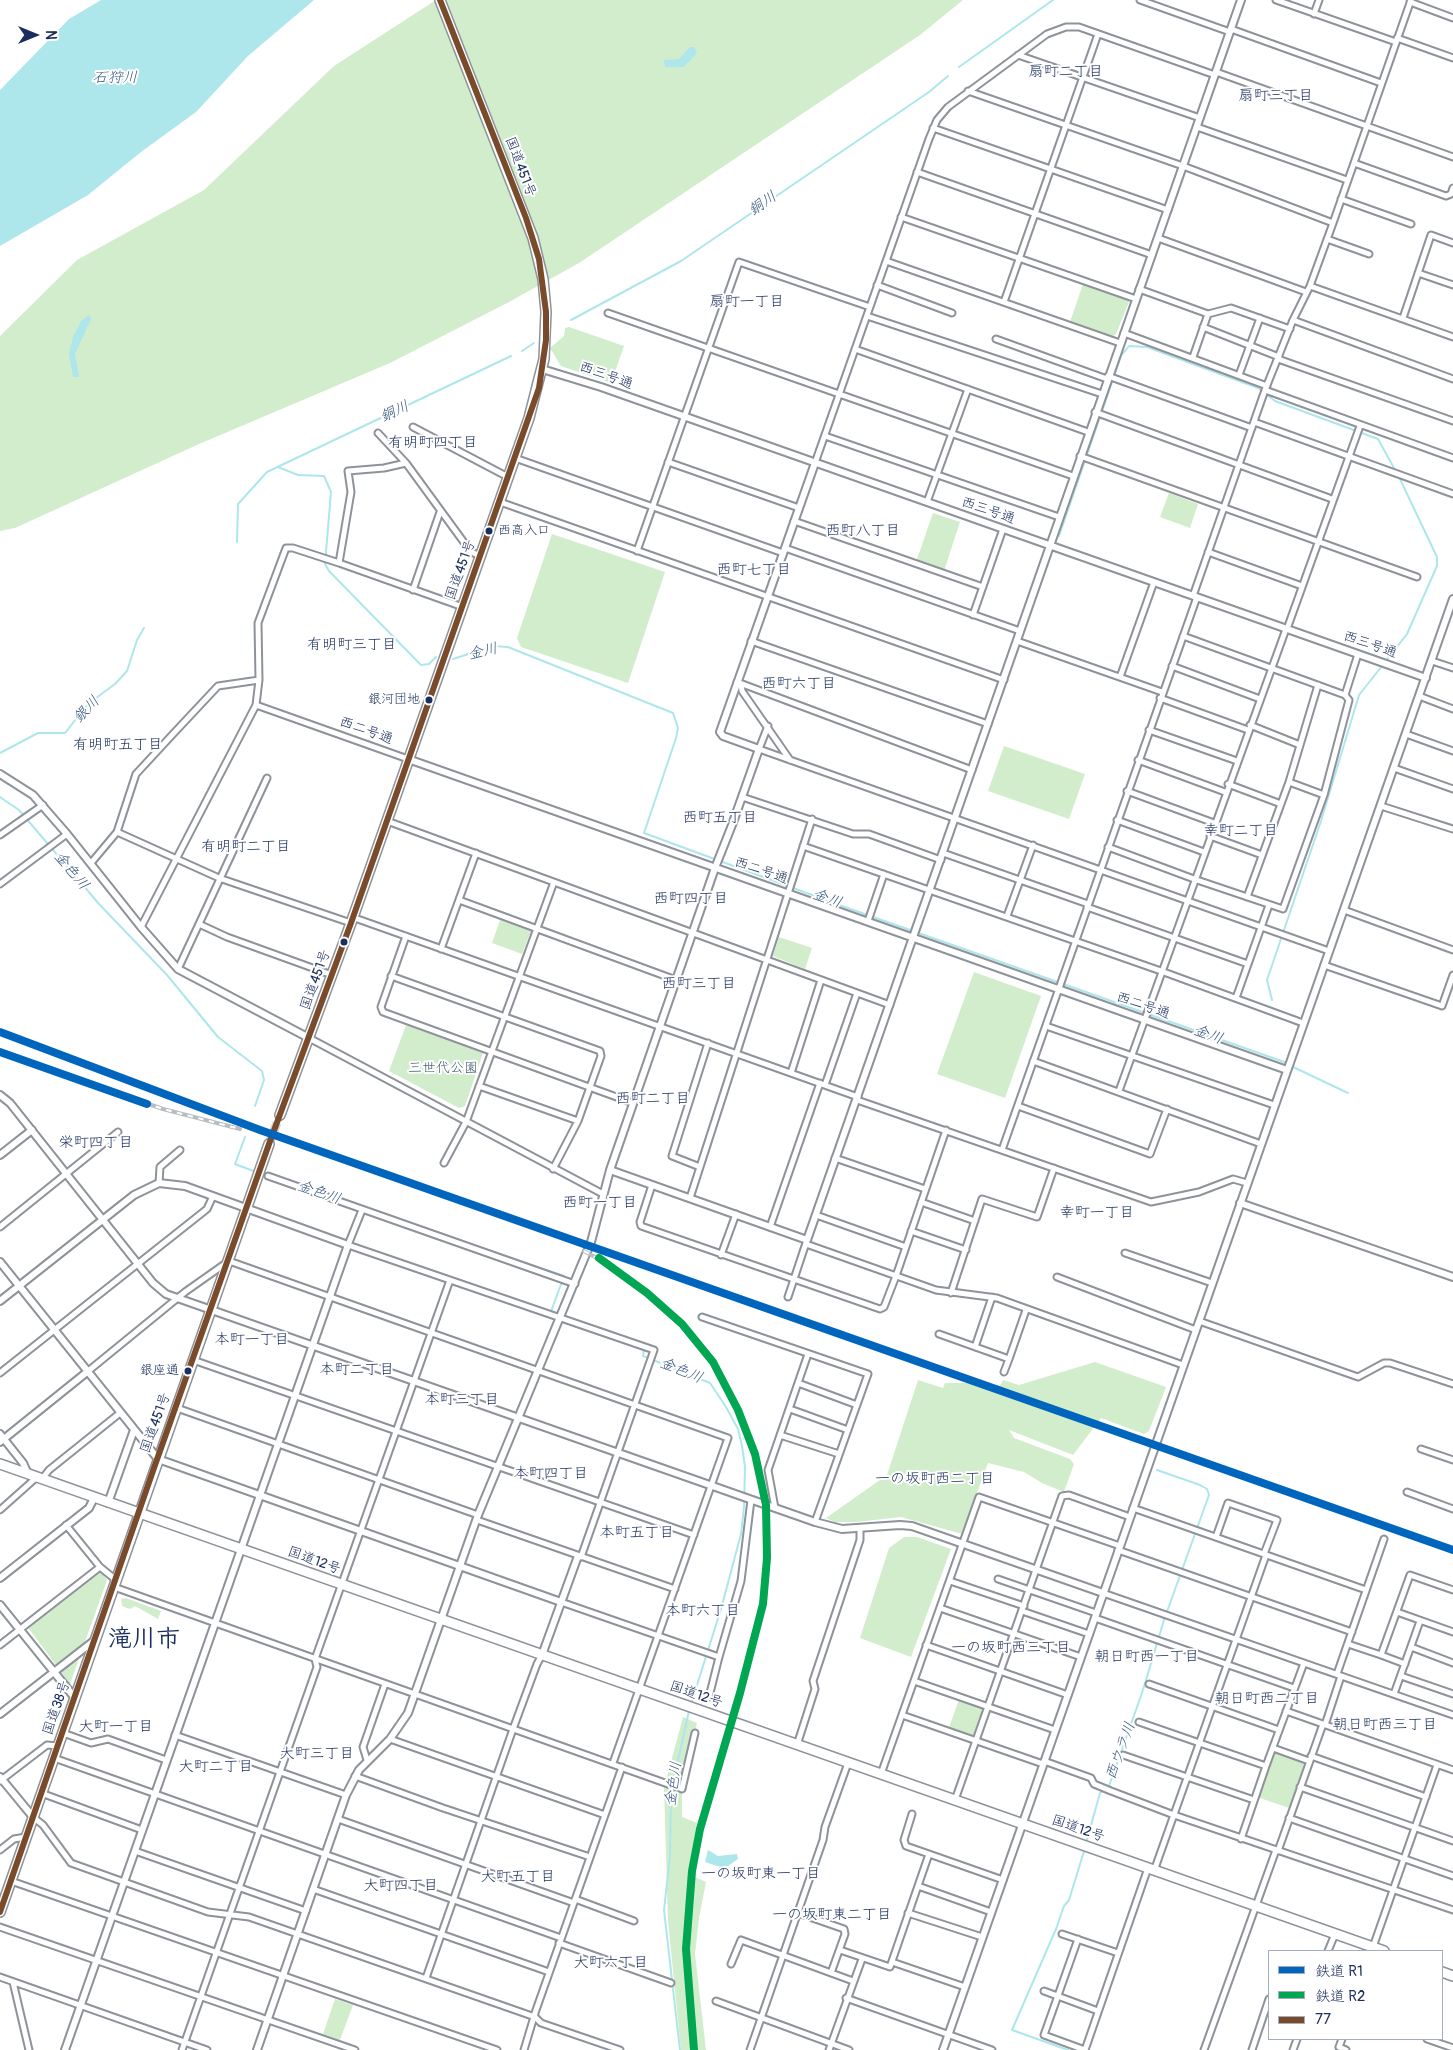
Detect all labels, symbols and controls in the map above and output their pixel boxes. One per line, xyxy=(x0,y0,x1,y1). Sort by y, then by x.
north arrow xyxy=(10,10,60,60)
text: N xyxy=(42,30,59,40)
district label: 扇町二丁目 xyxy=(1029,63,1103,81)
water label: 石狩川 xyxy=(93,69,137,87)
district label: 扇町三丁目 xyxy=(1239,87,1313,105)
street label: 国道451号 xyxy=(501,134,539,200)
water label: 銅川 xyxy=(746,188,780,220)
district label: 扇町一丁目 xyxy=(710,293,784,311)
street label: 西三号通 xyxy=(577,359,635,393)
water label: 銅川 xyxy=(378,398,412,426)
district label: 有明町四丁目 xyxy=(388,434,478,452)
street label: 西三号通 xyxy=(959,494,1017,528)
district label: 西町八丁目 xyxy=(826,522,900,540)
place label: 西高入口 xyxy=(498,523,550,539)
marker: 西高入口 xyxy=(484,526,494,536)
street label: 国道451号 xyxy=(442,537,480,603)
district label: 西町七丁目 xyxy=(717,561,791,579)
street label: 西三号通 xyxy=(1341,628,1399,662)
district label: 有明町三丁目 xyxy=(307,636,397,654)
water label: 金川 xyxy=(466,640,500,664)
district label: 西町六丁目 xyxy=(762,675,836,693)
place label: 銀河団地 xyxy=(368,692,420,708)
water label: 銀川 xyxy=(70,693,104,727)
marker: 銀河団地 xyxy=(424,695,434,705)
street label: 西二号通 xyxy=(337,714,395,748)
district label: 有明町五丁目 xyxy=(73,736,163,754)
district label: 西町五丁目 xyxy=(683,809,757,827)
district label: 幸町二丁目 xyxy=(1204,822,1278,840)
district label: 有明町二丁目 xyxy=(201,838,291,856)
water label: 金色川 xyxy=(50,848,92,894)
street label: 西二号通 xyxy=(732,854,790,888)
water label: 金川 xyxy=(810,885,844,913)
district label: 西町四丁目 xyxy=(654,890,728,908)
unlabelled marker xyxy=(339,937,349,947)
street label: 国道451号 xyxy=(297,947,335,1013)
district label: 西町三丁目 xyxy=(662,975,736,993)
street label: 西二号通 xyxy=(1114,989,1172,1023)
water label: 金川 xyxy=(1191,1021,1225,1049)
park label: 三世代公園 xyxy=(408,1060,478,1076)
district label: 西町二丁目 xyxy=(616,1090,690,1108)
district label: 栄町四丁目 xyxy=(59,1134,133,1152)
water label: 金色川 xyxy=(295,1177,343,1209)
district label: 西町一丁目 xyxy=(563,1194,637,1212)
district label: 幸町一丁目 xyxy=(1060,1204,1134,1222)
district label: 本町一丁目 xyxy=(215,1331,289,1349)
water label: 金色川 xyxy=(657,1354,705,1388)
district label: 本町二丁目 xyxy=(320,1361,394,1379)
place label: 銀座通 xyxy=(140,1363,179,1379)
marker: 銀座通 xyxy=(183,1366,193,1376)
street label: 国道451号 xyxy=(137,1390,175,1456)
district label: 本町三丁目 xyxy=(425,1391,499,1409)
district label: 本町四丁目 xyxy=(514,1465,588,1483)
district label: 一の坂町西二丁目 xyxy=(875,1470,995,1488)
district label: 本町五丁目 xyxy=(600,1524,674,1542)
street label: 国道12号 xyxy=(285,1544,343,1578)
district label: 本町六丁目 xyxy=(666,1602,740,1620)
district label: 滝川市 xyxy=(108,1626,180,1654)
district label: 一の坂町西三丁目 xyxy=(951,1639,1071,1657)
district label: 朝日町西一丁目 xyxy=(1095,1648,1199,1666)
street label: 国道38号 xyxy=(40,1678,74,1738)
street label: 国道12号 xyxy=(667,1678,725,1712)
district label: 朝日町西二丁目 xyxy=(1215,1690,1319,1708)
district label: 朝日町西三丁目 xyxy=(1333,1716,1437,1734)
district label: 大町一丁目 xyxy=(79,1718,153,1736)
water label: 西ウラ川 xyxy=(1102,1720,1140,1782)
district label: 大町三丁目 xyxy=(280,1745,354,1763)
district label: 大町二丁目 xyxy=(179,1758,253,1776)
water label: 金色川 xyxy=(662,1760,686,1808)
street label: 国道12号 xyxy=(1049,1812,1107,1846)
district label: 一の坂町東一丁目 xyxy=(701,1865,821,1883)
district label: 大町五丁目 xyxy=(481,1868,555,1886)
district label: 大町四丁目 xyxy=(364,1877,438,1895)
district label: 一の坂町東二丁目 xyxy=(772,1906,892,1924)
legend xyxy=(1268,1950,1443,2040)
district label: 大町六丁目 xyxy=(574,1954,648,1972)
text: 鉄道 R1 xyxy=(1315,1962,1363,1981)
text: 鉄道 R2 xyxy=(1315,1987,1365,2006)
text: 77 xyxy=(1315,2010,1331,2029)

